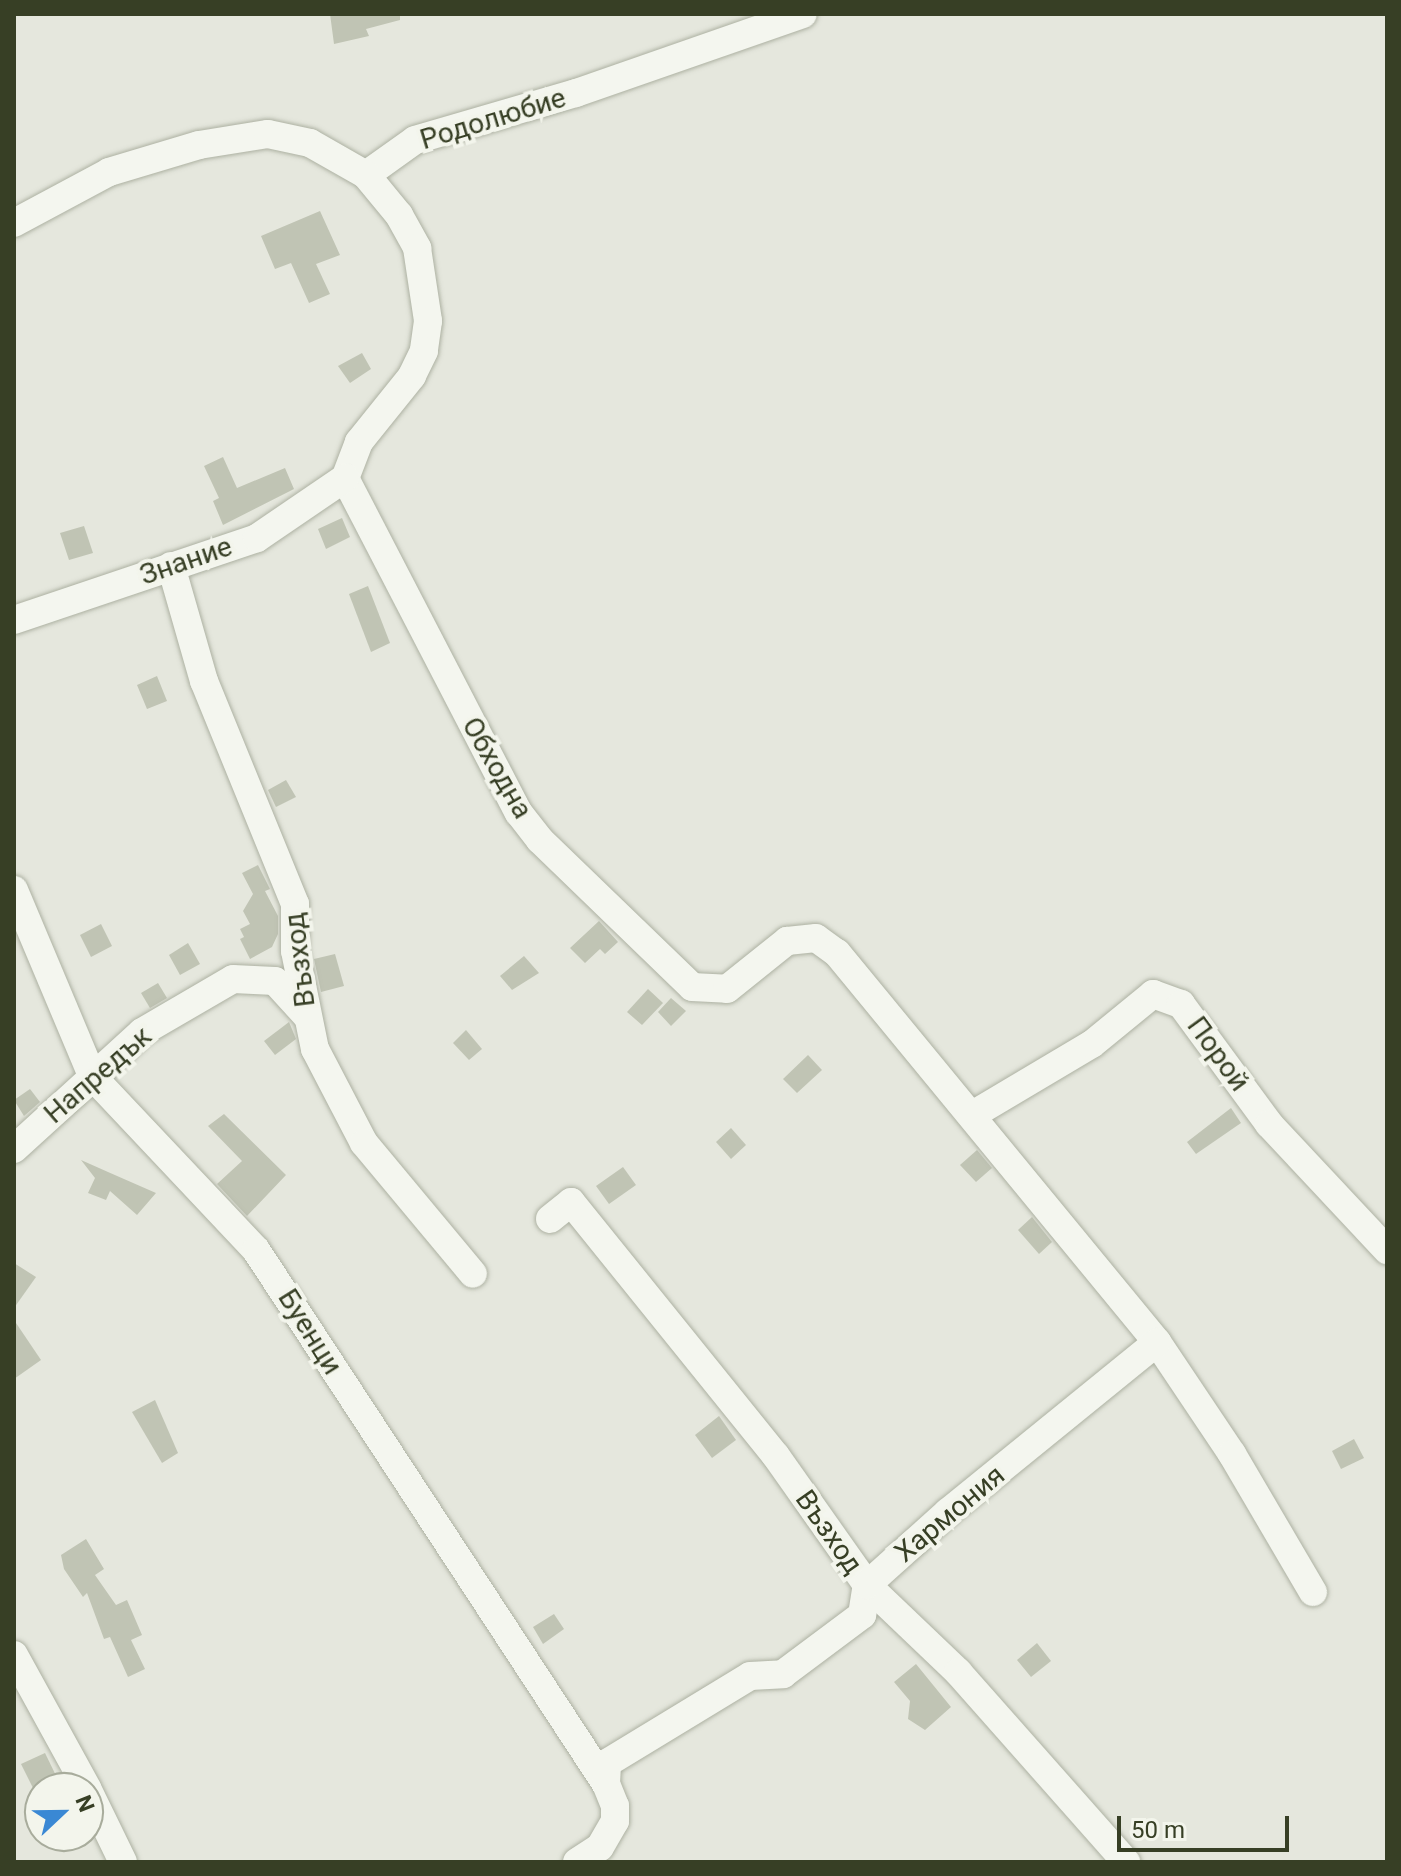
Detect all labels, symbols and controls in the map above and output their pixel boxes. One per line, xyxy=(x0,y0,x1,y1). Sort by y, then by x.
street label: Родолюбие xyxy=(416,81,570,157)
street label: Знание xyxy=(136,530,236,592)
street label: Обходна xyxy=(455,711,539,825)
street label: Възход xyxy=(278,911,322,1009)
street label: Порой xyxy=(1180,1010,1256,1098)
street label: Напредък xyxy=(38,1019,158,1131)
street label: Буенци xyxy=(271,1283,349,1381)
street label: Хармония xyxy=(888,1458,1012,1570)
street label: Възход xyxy=(788,1484,870,1580)
north arrow xyxy=(24,1772,104,1852)
text: N xyxy=(70,1792,99,1815)
scale bar xyxy=(1121,1800,1293,1850)
text: 50 m xyxy=(1131,1816,1185,1844)

